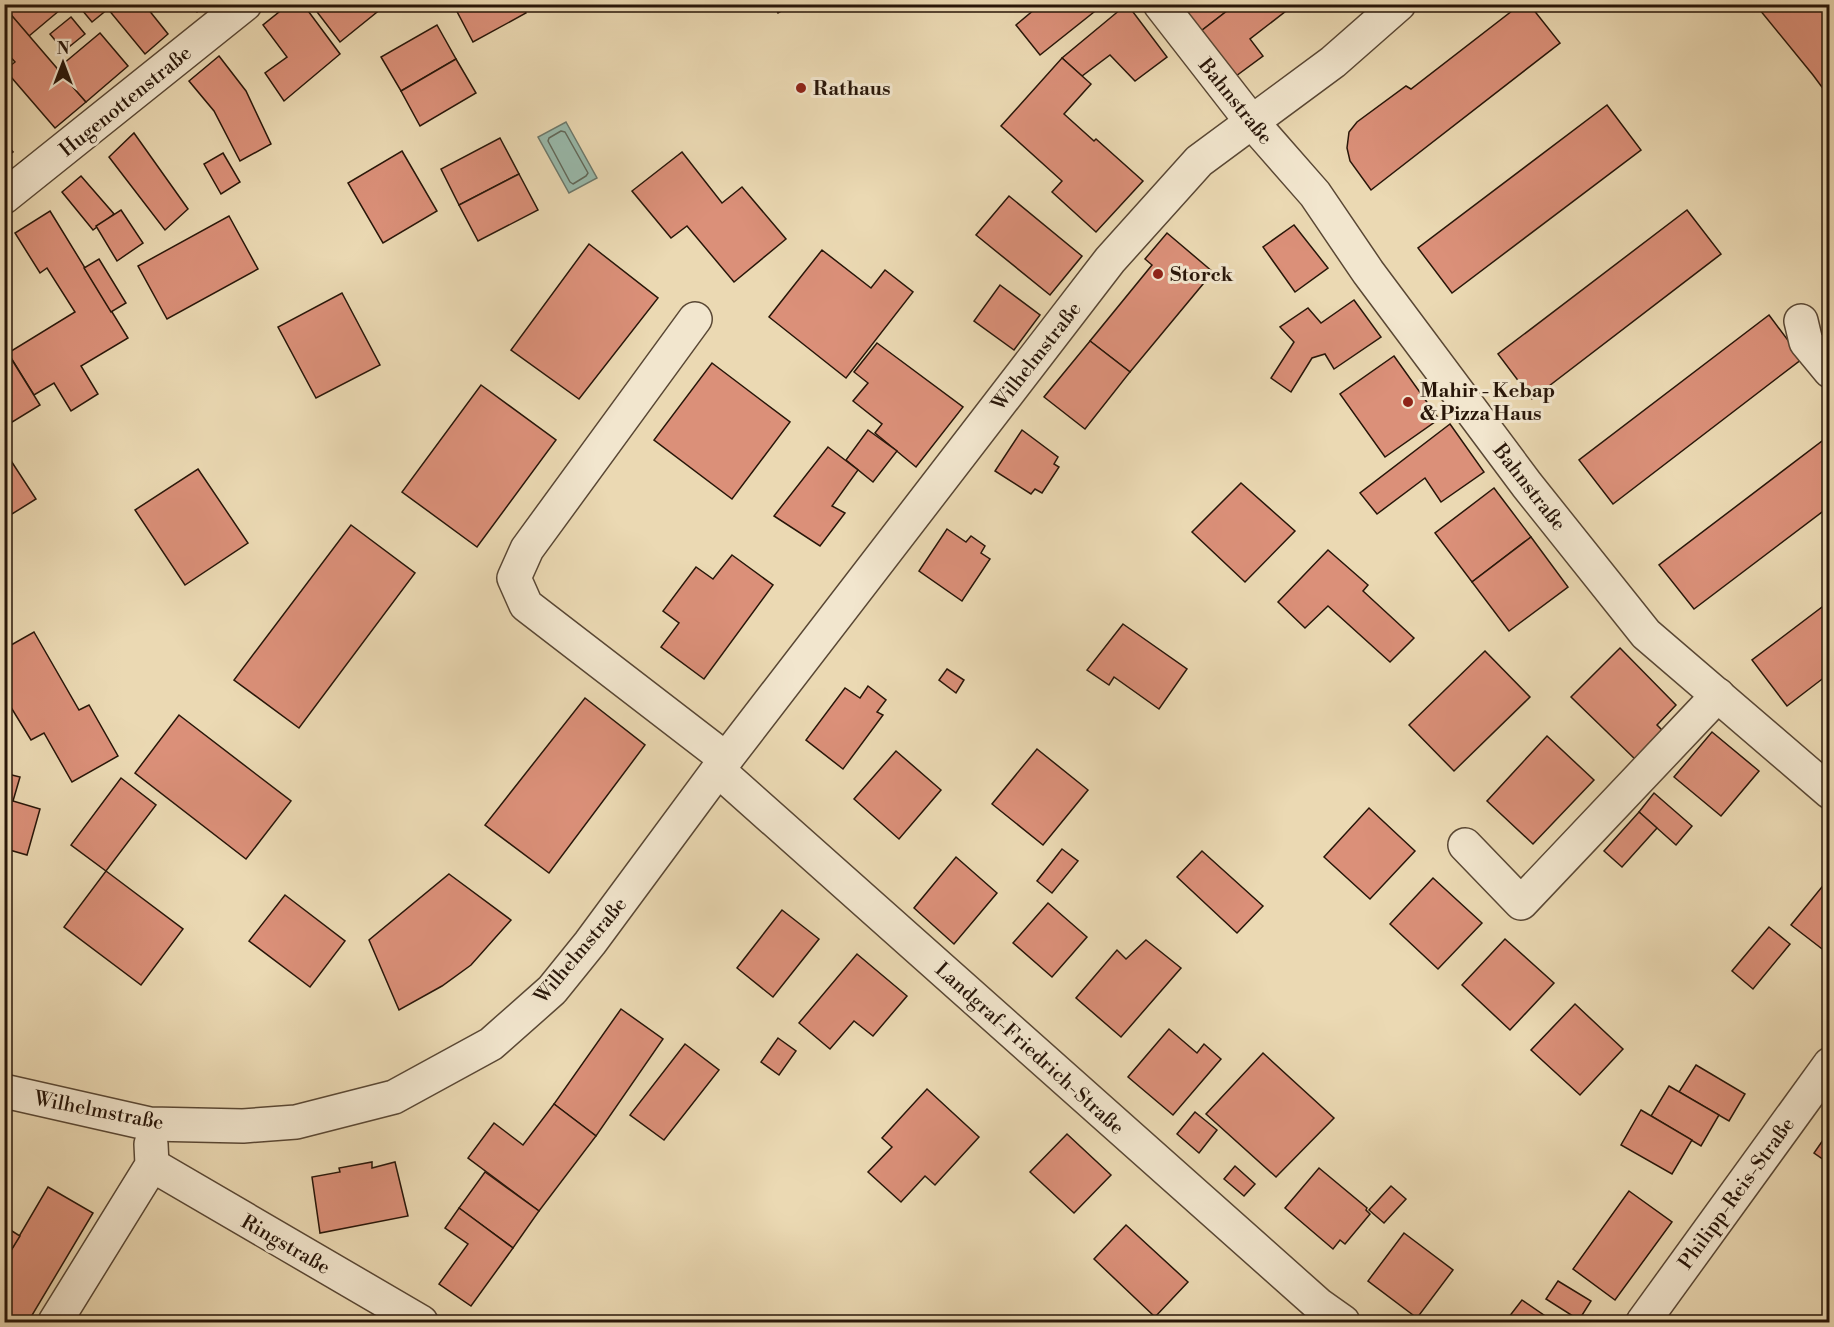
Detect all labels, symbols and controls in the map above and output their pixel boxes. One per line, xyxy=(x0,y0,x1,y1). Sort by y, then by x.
north arrow xyxy=(33,33,93,93)
text: N xyxy=(57,39,70,59)
street label: Hugenottenstraße xyxy=(55,41,197,163)
street label: Bahnstraße xyxy=(1192,53,1277,150)
place label: Rathaus xyxy=(813,77,891,102)
marker: Rathaus xyxy=(794,81,808,95)
place label: Storck xyxy=(1170,263,1234,288)
marker: Storck xyxy=(1151,267,1165,281)
street label: Wilhelmstraße xyxy=(986,297,1087,417)
place label: Mahir - Kebap & Pizza Haus xyxy=(1420,379,1555,427)
marker: Mahir - Kebap & Pizza Haus xyxy=(1401,395,1415,409)
street label: Bahnstraße xyxy=(1486,438,1571,537)
street label: Wilhelmstraße xyxy=(529,893,633,1010)
street label: Landgraf-Friedrich-Straße xyxy=(929,958,1129,1141)
street label: Wilhelmstraße xyxy=(31,1086,166,1136)
street label: Philipp-Reis-Straße xyxy=(1674,1113,1801,1275)
street label: Ringstraße xyxy=(236,1210,334,1281)

